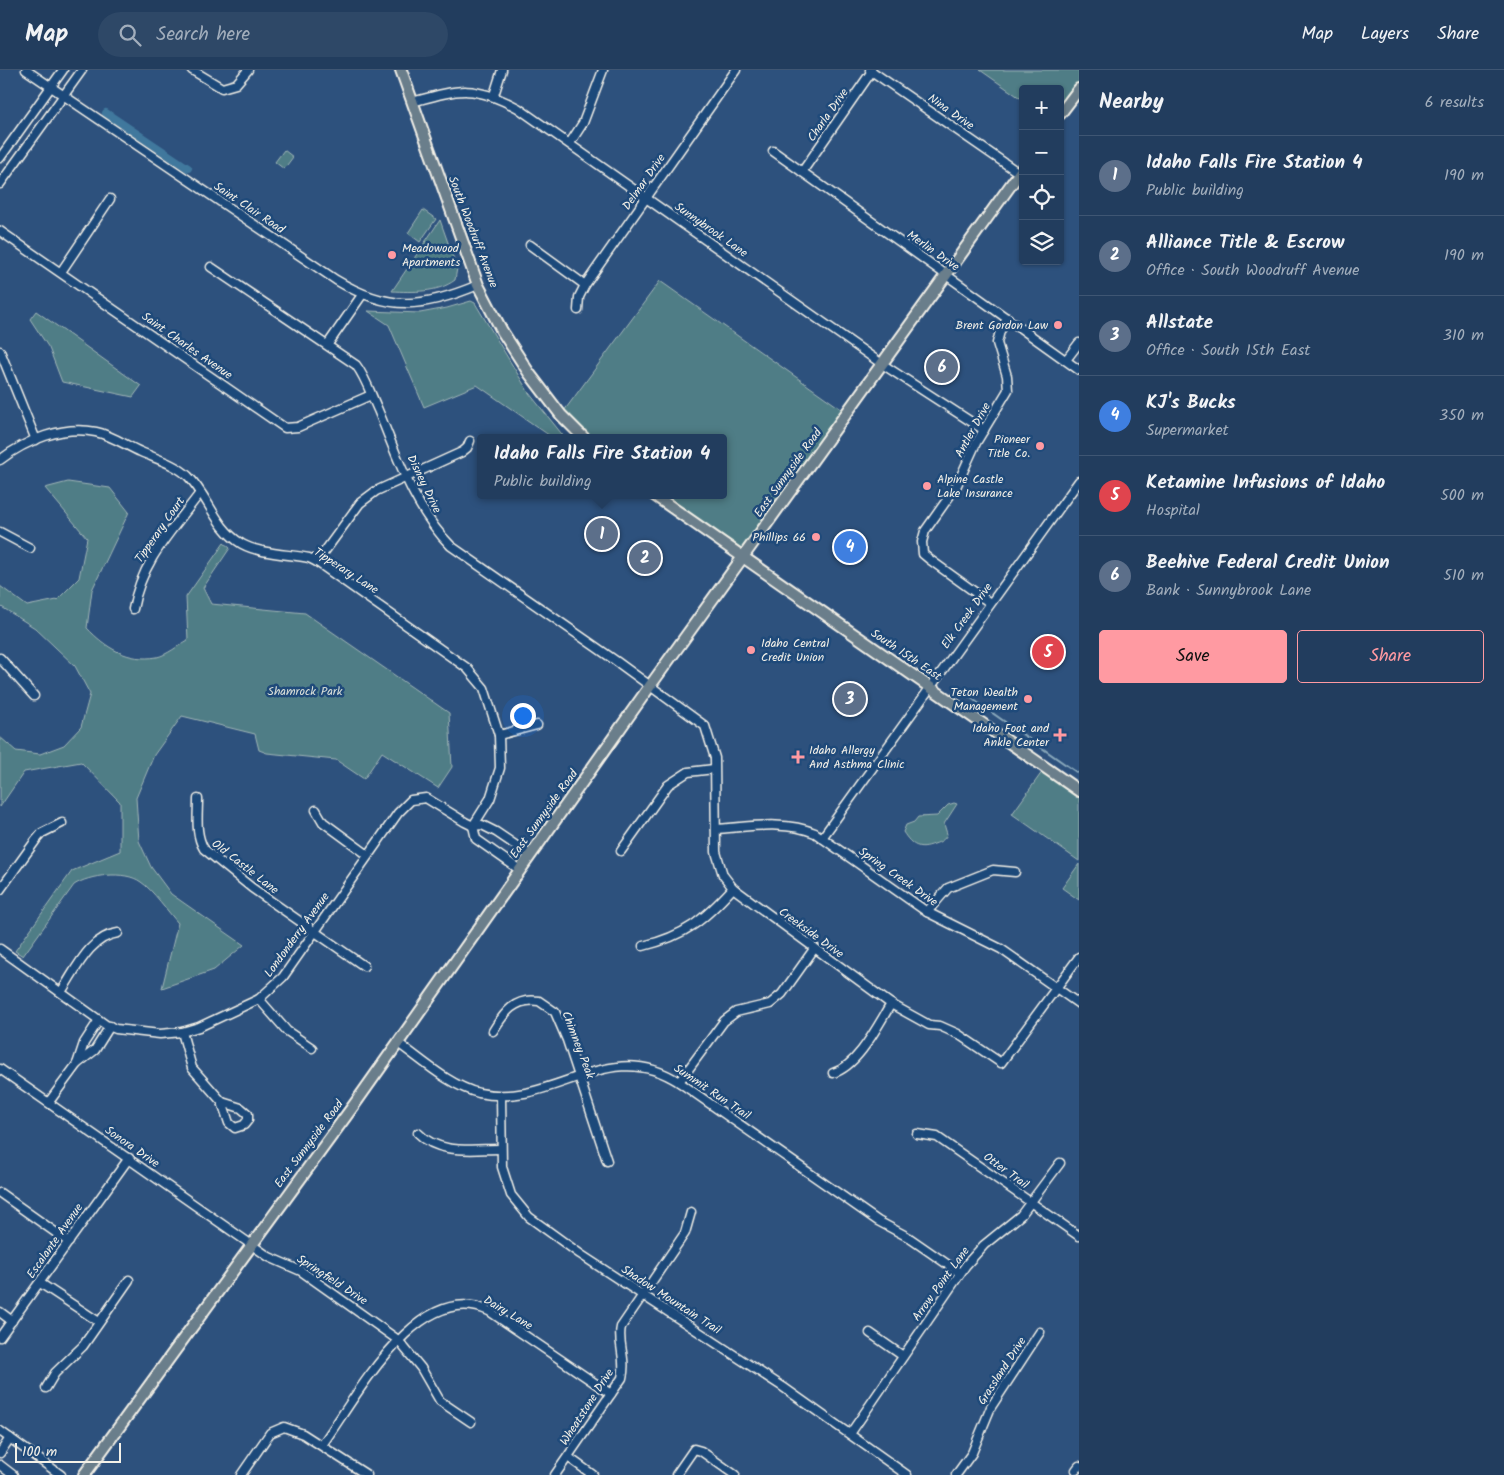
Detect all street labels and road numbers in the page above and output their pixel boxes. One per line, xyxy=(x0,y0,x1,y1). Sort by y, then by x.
street label: Charla Drive xyxy=(803,84,854,146)
street label: Nina Drive xyxy=(924,89,979,135)
street label: Delmar Drive xyxy=(618,149,671,214)
street label: South Woodruff Avenue xyxy=(443,173,503,291)
street label: Saint Clair Road xyxy=(210,177,289,239)
street label: Sunnybrook Lane xyxy=(670,198,752,263)
street label: Merlin Drive xyxy=(903,226,964,277)
street label: Saint Charles Avenue xyxy=(138,307,237,385)
street label: Antler Drive xyxy=(950,398,996,461)
street label: East Sunnyside Road xyxy=(749,424,827,521)
street label: Disney Drive xyxy=(402,452,447,517)
street label: Tipperary Court xyxy=(130,493,190,567)
street label: Tipperary Lane xyxy=(310,543,383,599)
street label: Elk Creek Drive xyxy=(936,578,998,653)
street label: South 15th East xyxy=(867,624,946,686)
street label: East Sunnyside Road xyxy=(505,765,583,862)
street label: Old Castle Lane xyxy=(207,835,283,900)
street label: Spring Creek Drive xyxy=(854,842,942,912)
street label: Londonderry Avenue xyxy=(260,888,335,982)
street label: Creekside Drive xyxy=(774,903,848,964)
street label: Chimney Peak xyxy=(556,1008,600,1082)
street label: Summit Run Trail xyxy=(670,1059,754,1125)
street label: East Sunnyside Road xyxy=(270,1095,349,1192)
street label: Sonora Drive xyxy=(101,1121,164,1173)
street label: Otter Trail xyxy=(979,1148,1033,1194)
street label: Escalante Avenue xyxy=(22,1199,88,1283)
street label: Arrow Point Lane xyxy=(907,1242,975,1325)
street label: Springfield Drive xyxy=(293,1250,372,1310)
street label: Shadow Mountain Trail xyxy=(617,1260,725,1340)
street label: Dairy Lane xyxy=(480,1291,537,1336)
street label: Grassland Drive xyxy=(973,1333,1032,1409)
street label: Wheatstone Drive xyxy=(555,1364,619,1449)

